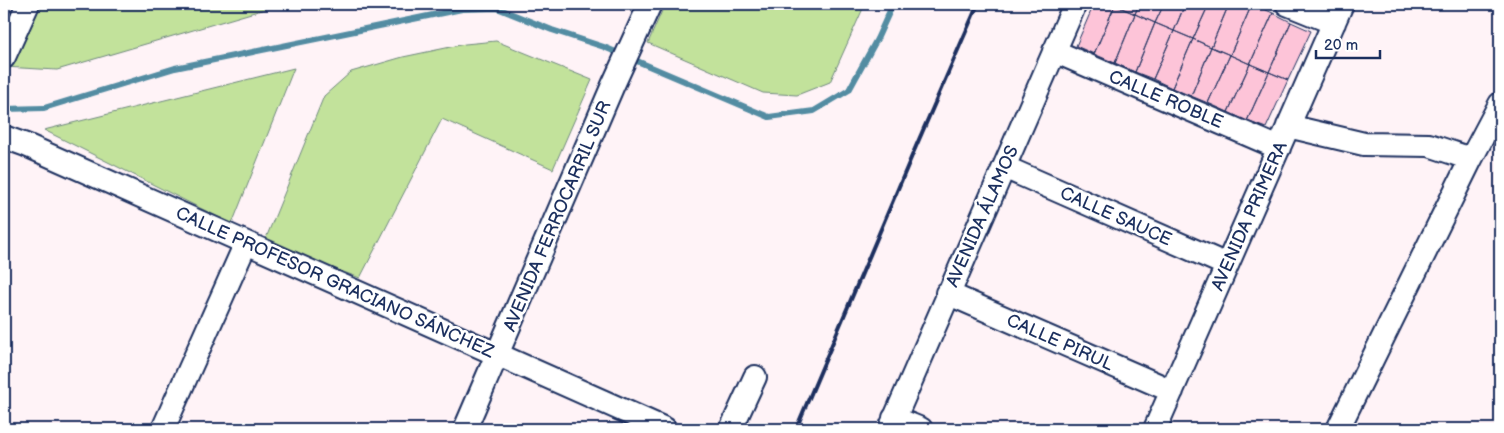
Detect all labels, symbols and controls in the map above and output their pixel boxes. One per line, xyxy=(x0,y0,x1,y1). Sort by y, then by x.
scale bar xyxy=(1316,28,1380,60)
text: 20 m xyxy=(1324,36,1358,55)
street label: CALLE ROBLE xyxy=(1105,66,1226,133)
street label: AVENIDA FERROCARRIL SUR xyxy=(499,98,616,335)
street label: AVENIDA PRIMERA xyxy=(1207,138,1292,294)
street label: AVENIDA ÁLAMOS xyxy=(940,141,1023,290)
street label: CALLE SAUCE xyxy=(1057,182,1175,251)
street label: CALLE PROFESOR GRACIANO SÁNCHEZ xyxy=(172,201,498,362)
street label: CALLE PIRUL xyxy=(1003,310,1117,376)

